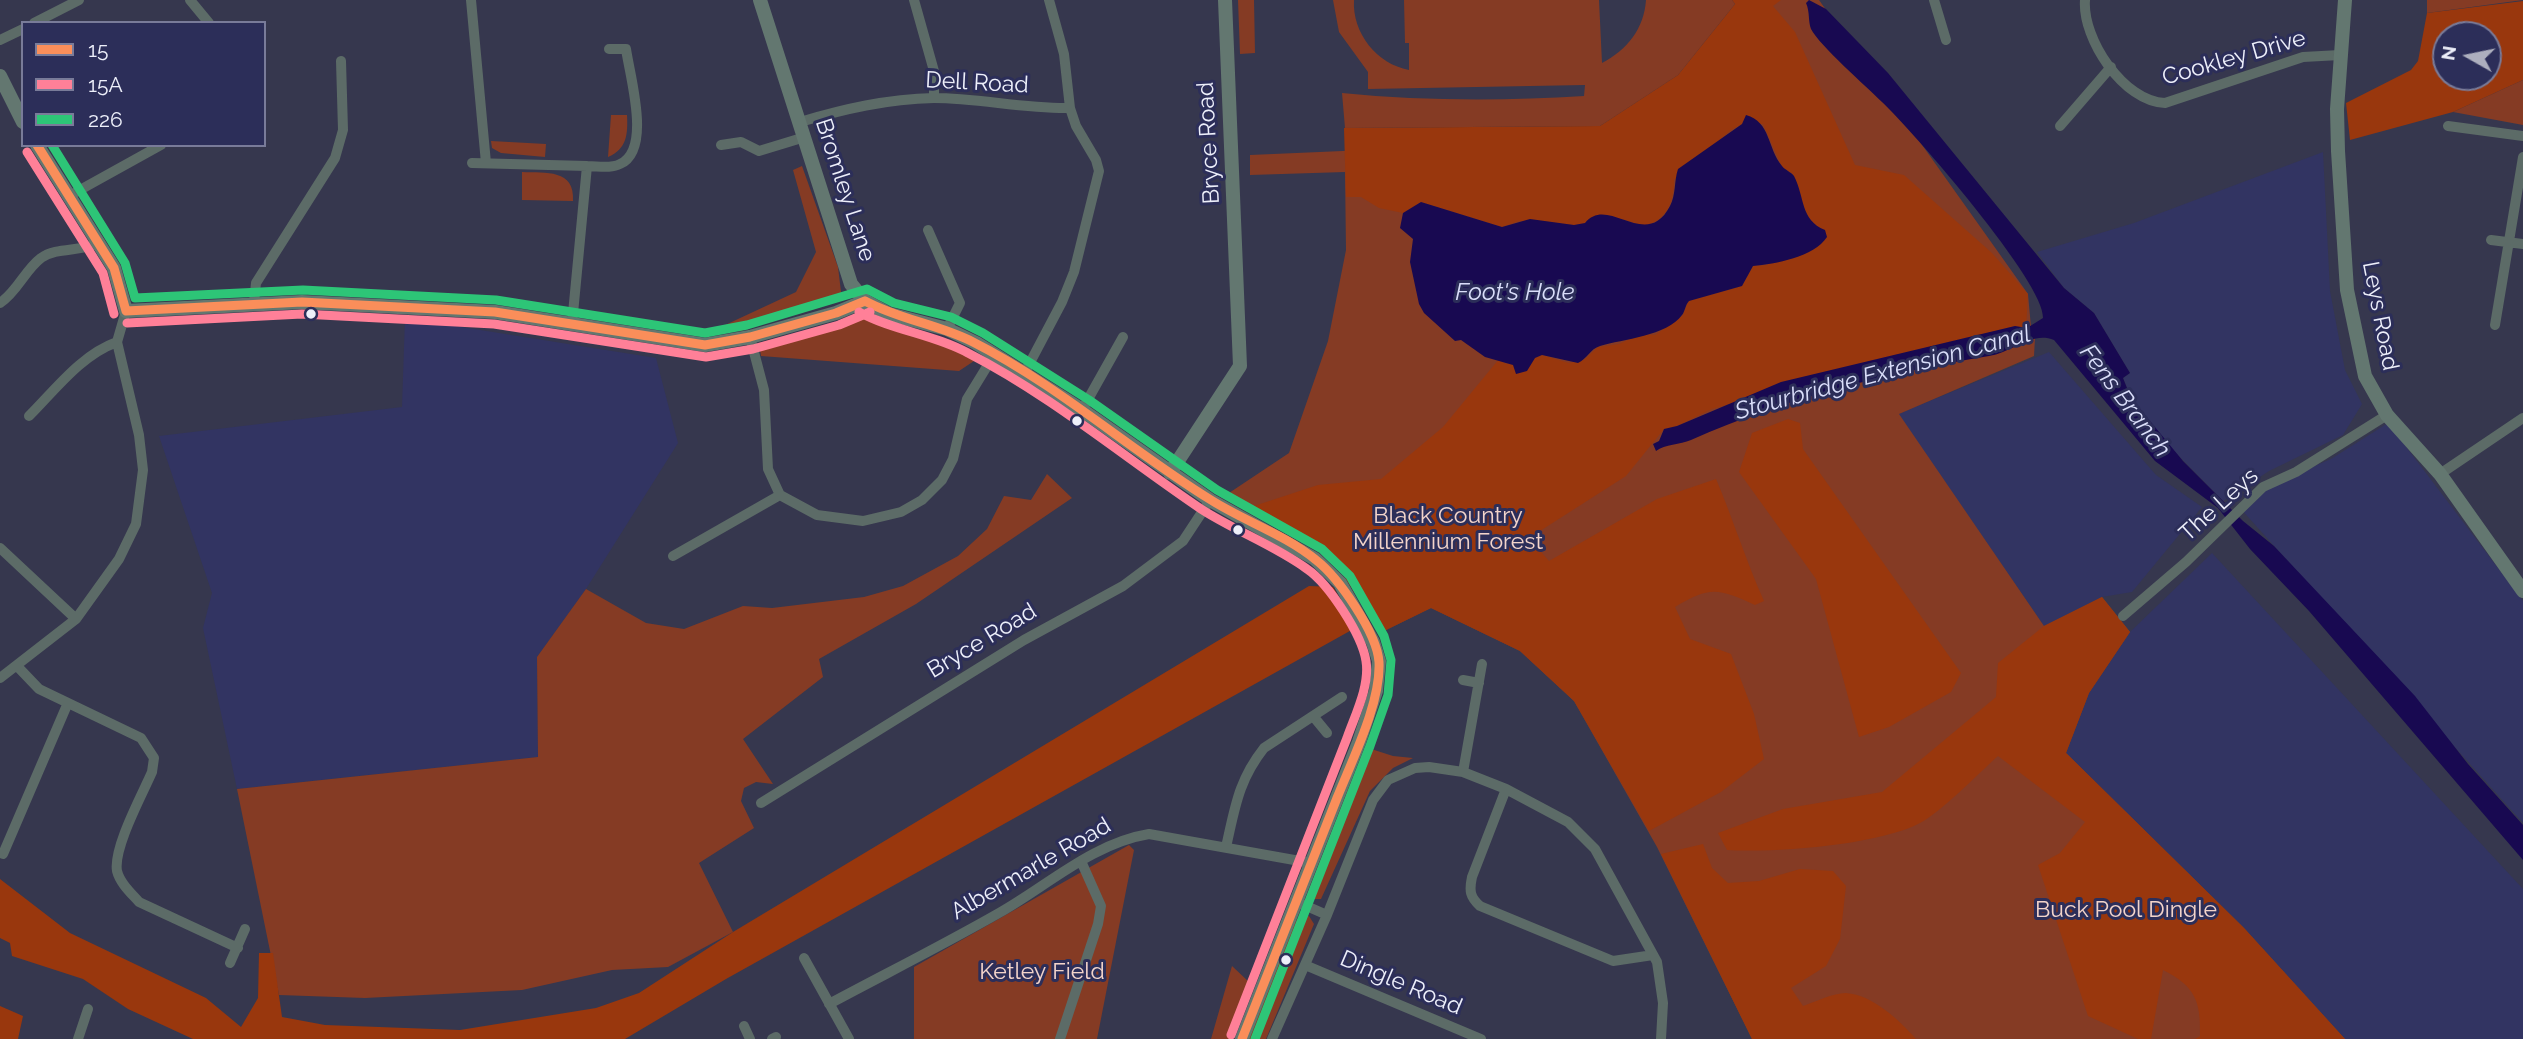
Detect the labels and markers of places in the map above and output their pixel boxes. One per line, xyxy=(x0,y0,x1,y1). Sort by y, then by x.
unlabelled marker xyxy=(304,307,318,321)
unlabelled marker xyxy=(1070,414,1084,428)
unlabelled marker xyxy=(1231,523,1245,537)
unlabelled marker xyxy=(1279,953,1293,967)

